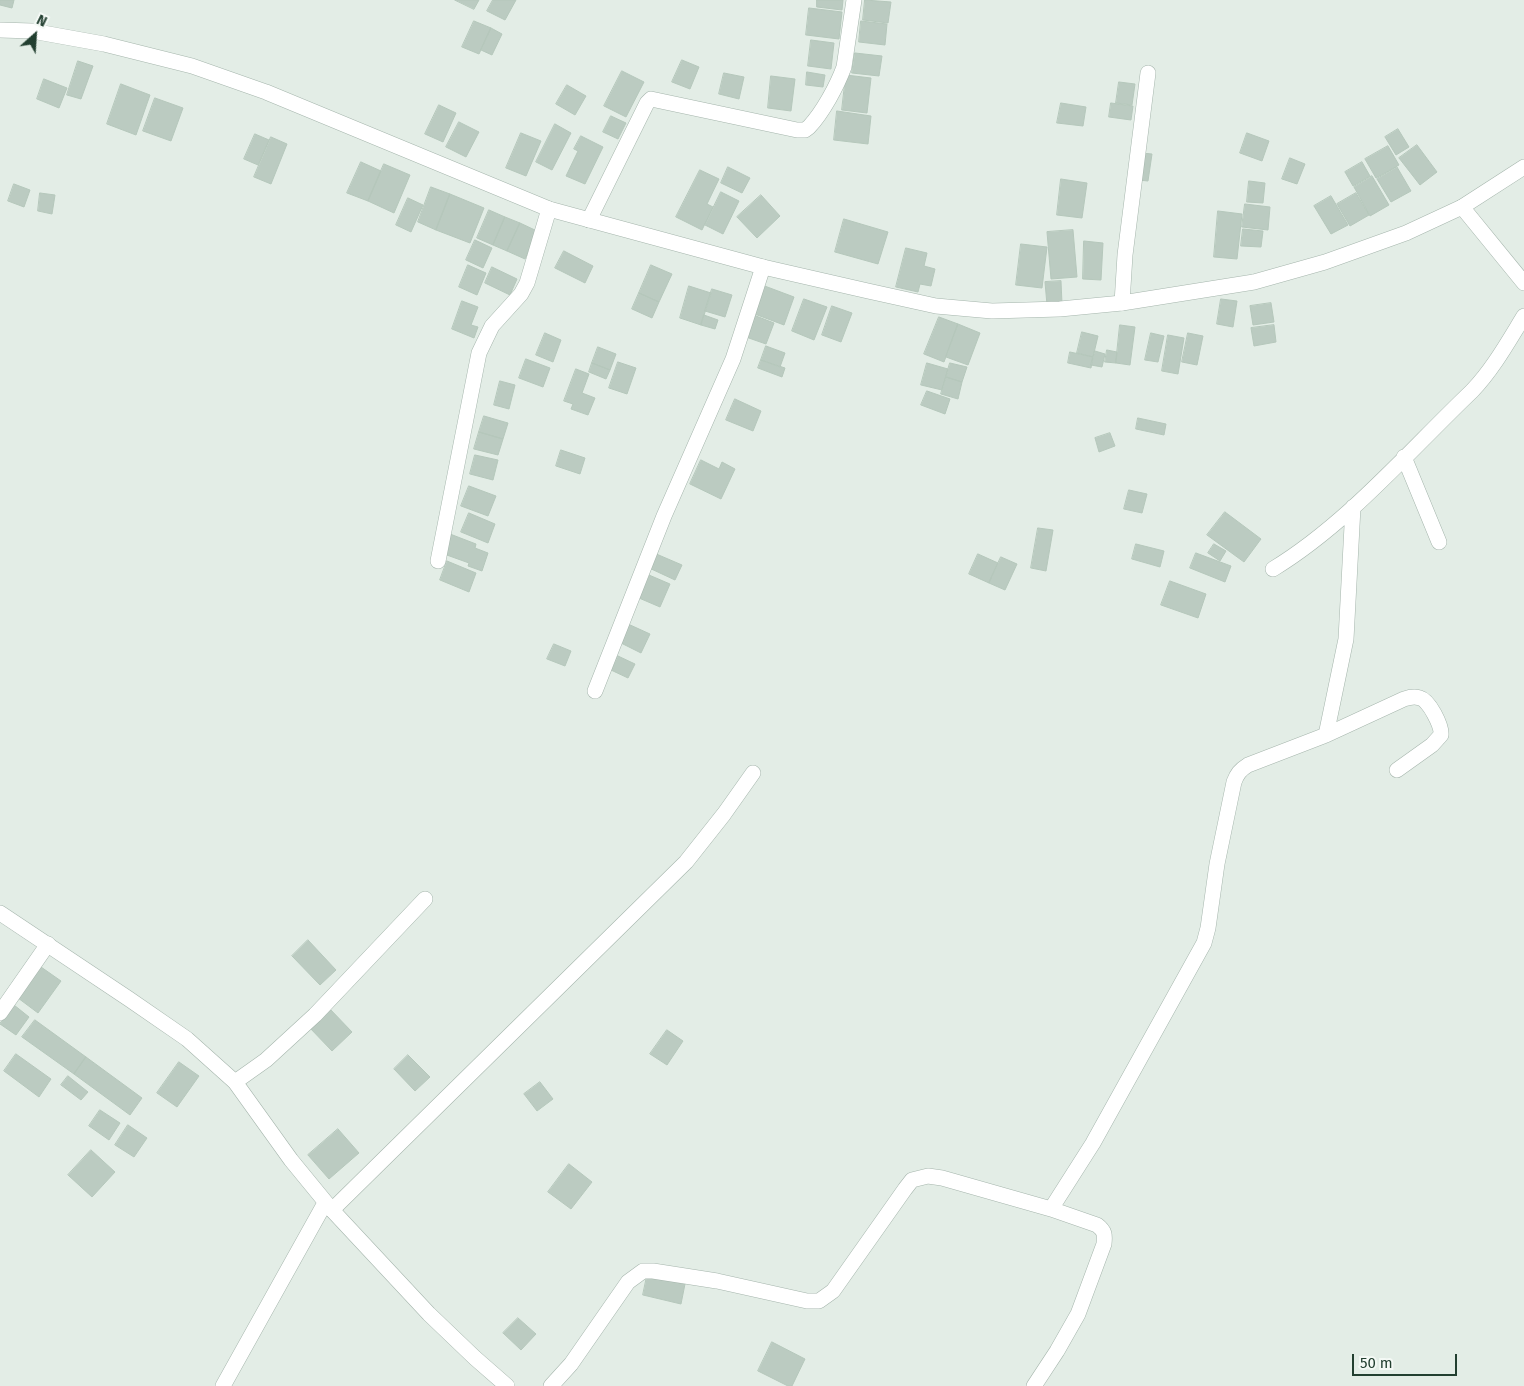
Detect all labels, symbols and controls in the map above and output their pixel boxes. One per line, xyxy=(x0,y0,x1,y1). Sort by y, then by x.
north arrow xyxy=(10,10,60,60)
text: N xyxy=(34,11,50,31)
scale bar xyxy=(1354,1344,1459,1376)
text: 50 m xyxy=(1360,1354,1393,1372)

